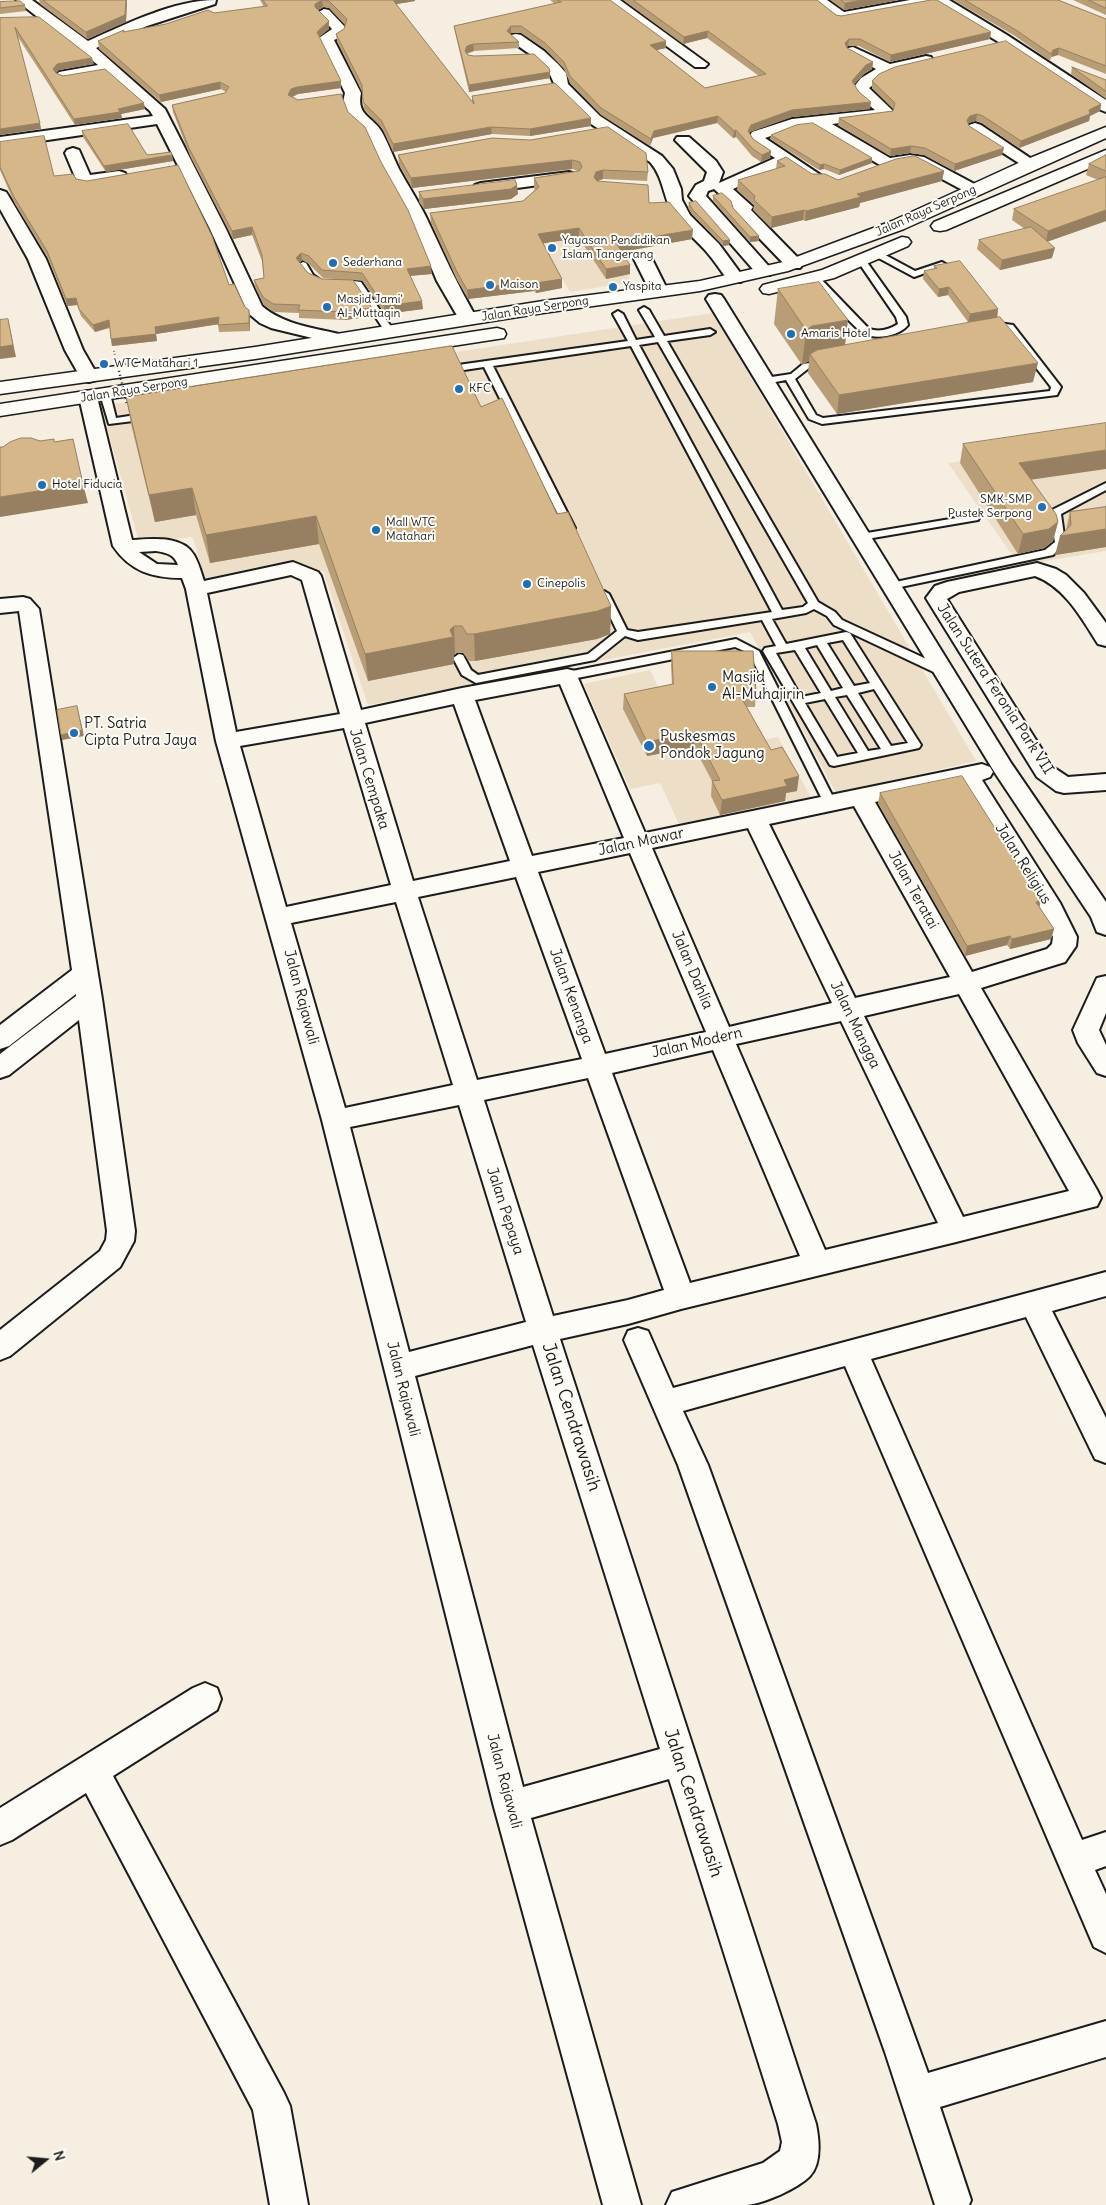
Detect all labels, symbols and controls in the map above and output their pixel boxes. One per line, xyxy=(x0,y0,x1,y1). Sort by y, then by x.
street label: Jalan Raya Serpong xyxy=(874,182,978,240)
place label: Yayasan Pendidikan Islam Tangerang xyxy=(562,234,670,262)
marker: Yayasan Pendidikan Islam Tangerang xyxy=(546,242,558,254)
place label: Sederhana xyxy=(343,256,402,270)
marker: Sederhana xyxy=(327,257,339,269)
place label: Maison xyxy=(500,278,538,292)
marker: Maison xyxy=(484,279,496,291)
place label: Yaspita xyxy=(623,280,662,294)
marker: Yaspita xyxy=(607,281,619,293)
place label: Masjid Jami' Al-Muttaqin xyxy=(337,293,403,321)
street label: Jalan Raya Serpong xyxy=(480,293,590,325)
marker: Masjid Jami' Al-Muttaqin xyxy=(321,301,333,313)
place label: Amaris Hotel xyxy=(801,327,870,341)
marker: Amaris Hotel xyxy=(785,328,797,340)
place label: WTC Matahari 1 xyxy=(114,357,198,371)
marker: WTC Matahari 1 xyxy=(98,358,110,370)
street label: Jalan Raya Serpong xyxy=(79,374,189,406)
place label: KFC xyxy=(469,382,491,396)
marker: KFC xyxy=(453,383,465,395)
place label: Hotel Fiducia xyxy=(52,478,122,492)
marker: Hotel Fiducia xyxy=(36,479,48,491)
place label: SMK-SMP Pustek Serpong xyxy=(948,493,1032,521)
marker: SMK-SMP Pustek Serpong xyxy=(1036,501,1048,513)
place label: Mall WTC Matahari xyxy=(386,516,435,544)
marker: Mall WTC Matahari xyxy=(370,524,382,536)
place label: Cinepolis xyxy=(537,577,585,591)
marker: Cinepolis xyxy=(521,578,533,590)
street label: Jalan Sutera Feronia Park VII xyxy=(933,600,1057,778)
place label: Masjid Al-Muhajirin xyxy=(722,669,804,704)
marker: Masjid Al-Muhajirin xyxy=(706,681,718,693)
place label: PT. Satria Cipta Putra Jaya xyxy=(84,715,197,750)
marker: PT. Satria Cipta Putra Jaya xyxy=(68,727,80,739)
street label: Jalan Cempaka xyxy=(345,727,393,831)
place label: Puskesmas Pondok Jagung xyxy=(660,728,765,763)
marker: Puskesmas Pondok Jagung xyxy=(642,739,656,753)
street label: Jalan Religius xyxy=(991,820,1055,908)
street label: Jalan Mawar xyxy=(596,824,686,860)
street label: Jalan Teratai xyxy=(884,848,942,932)
street label: Jalan Dahlia xyxy=(667,928,717,1012)
street label: Jalan Kenanga xyxy=(545,946,597,1046)
street label: Jalan Rajawali xyxy=(280,948,322,1046)
street label: Jalan Mangga xyxy=(826,978,884,1072)
street label: Jalan Modern xyxy=(650,1024,744,1062)
street label: Jalan Pepaya xyxy=(482,1165,528,1257)
street label: Jalan Rajawali xyxy=(382,1340,424,1438)
street label: Jalan Cendrawasih xyxy=(537,1340,605,1494)
street label: Jalan Cendrawasih xyxy=(659,1726,727,1880)
street label: Jalan Rajawali xyxy=(483,1732,525,1830)
north arrow xyxy=(20,2135,70,2185)
text: N xyxy=(49,2148,69,2163)

